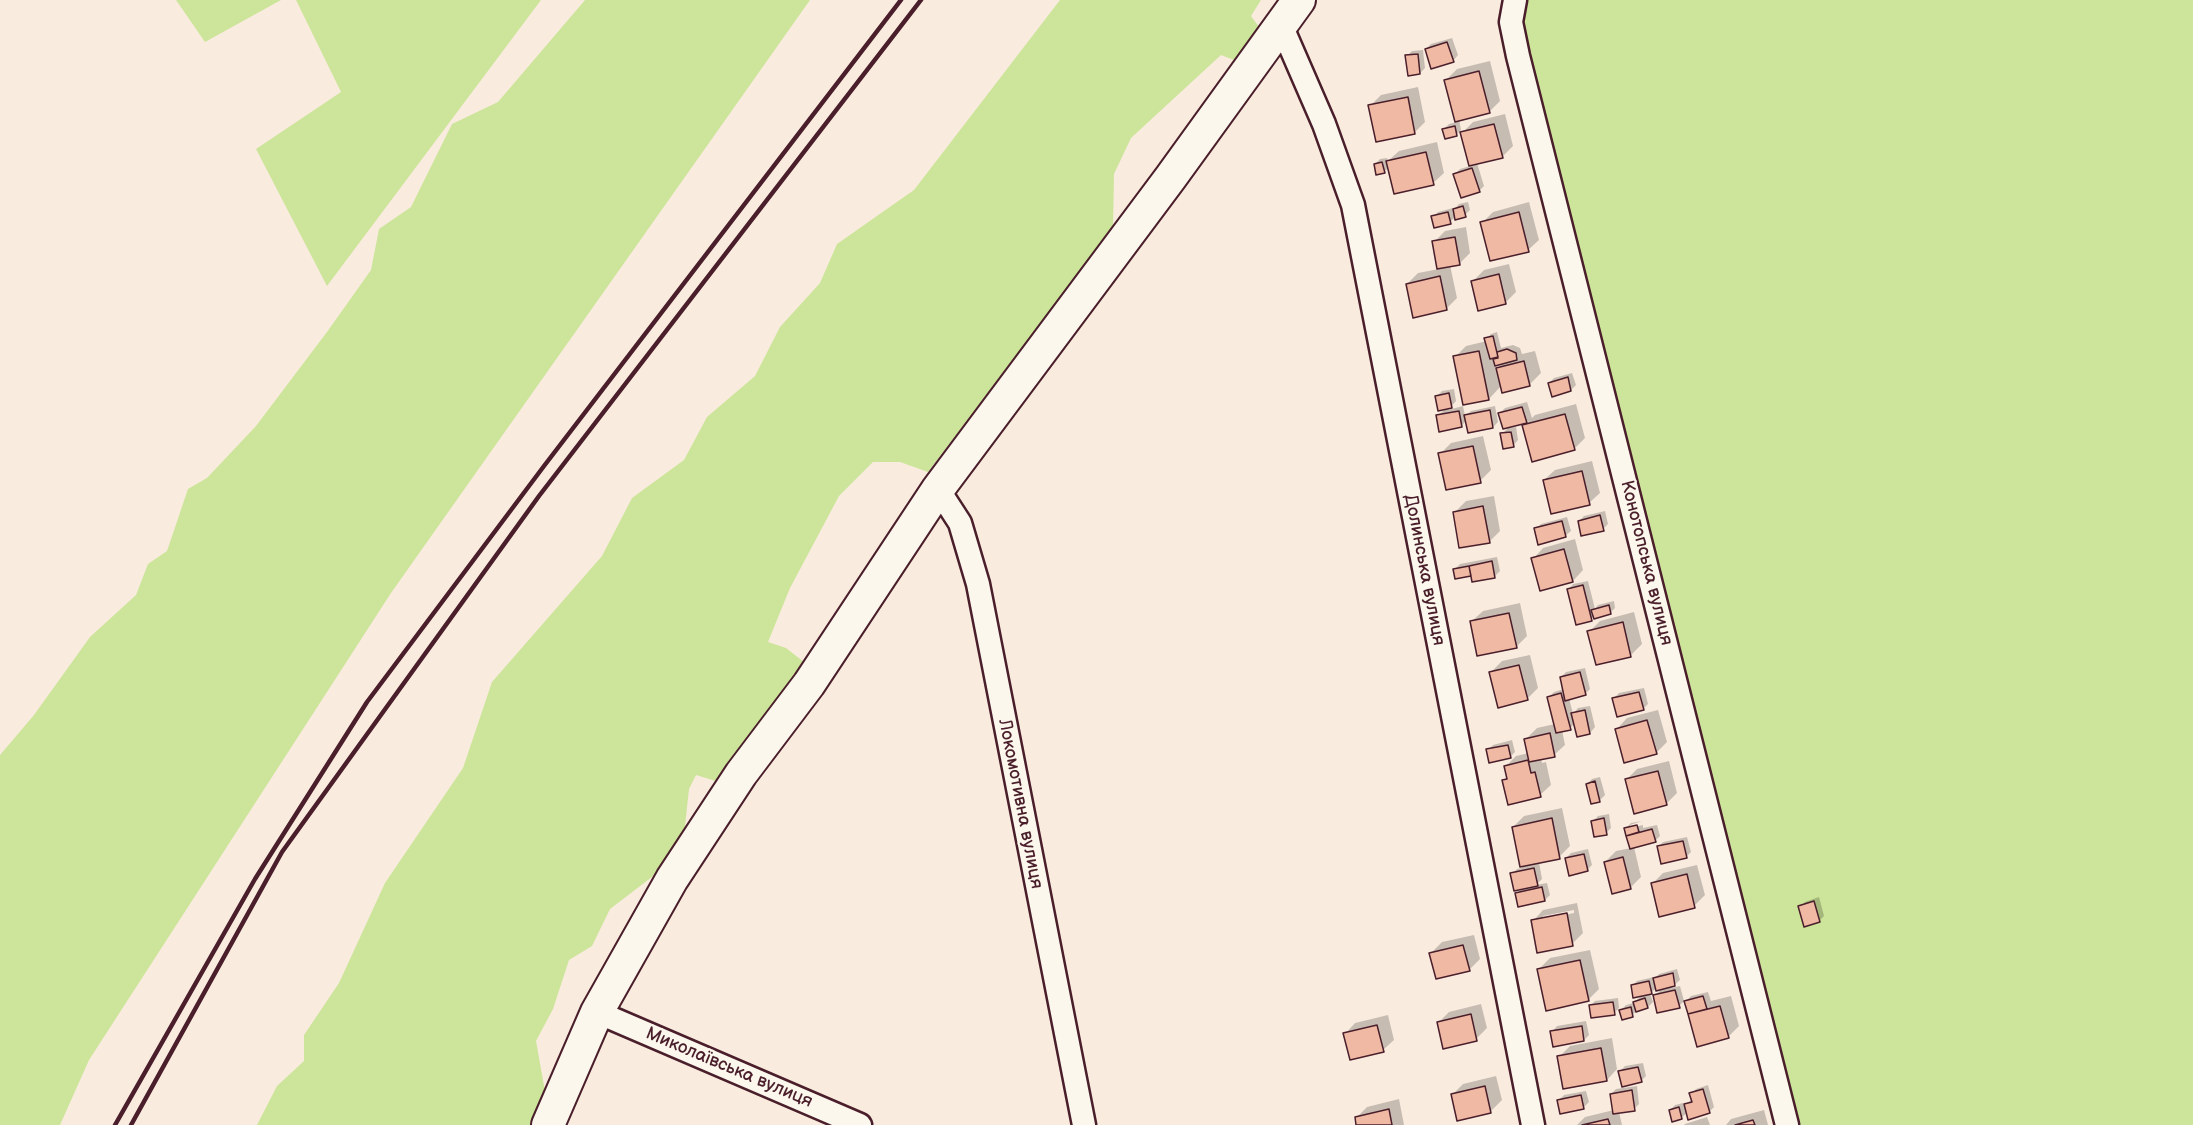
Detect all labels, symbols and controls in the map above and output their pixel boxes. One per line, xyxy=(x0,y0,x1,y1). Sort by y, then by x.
street label: Конотопська вулиця xyxy=(1615,478,1677,648)
street label: Долинська вулиця xyxy=(1399,493,1449,647)
street label: Локомотивна вулиця xyxy=(993,717,1047,891)
street label: Миколаївська вулиця xyxy=(642,1023,816,1113)

